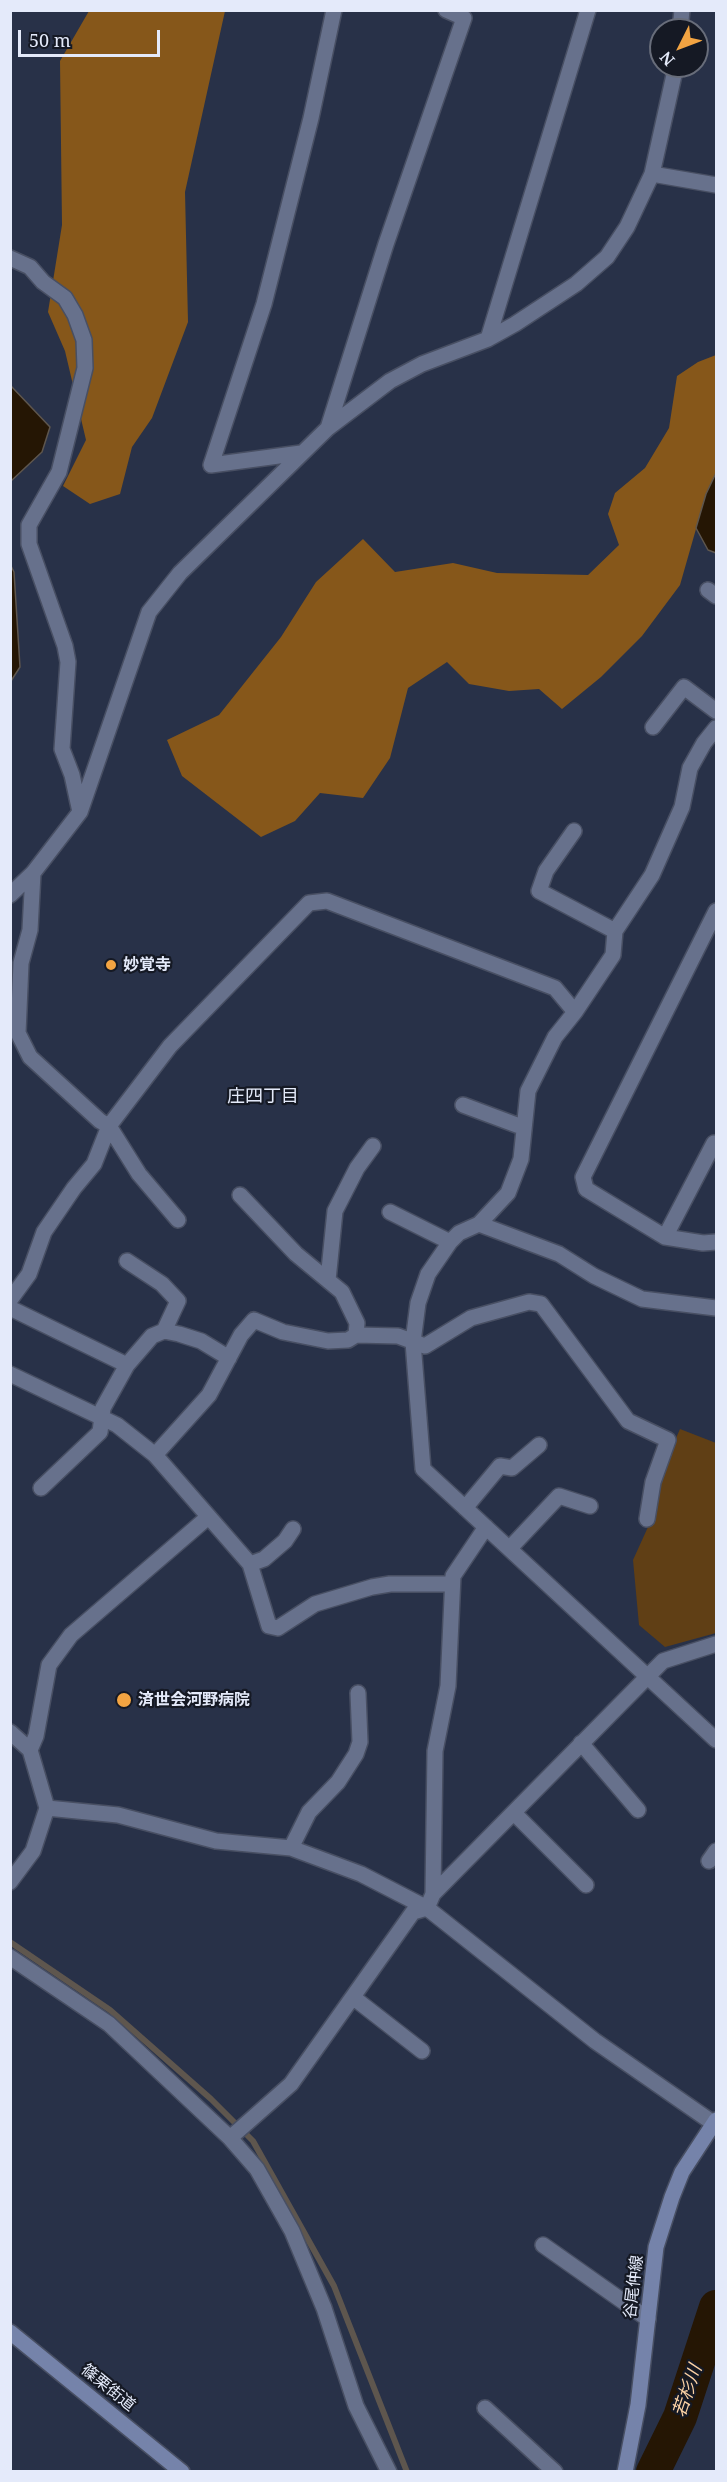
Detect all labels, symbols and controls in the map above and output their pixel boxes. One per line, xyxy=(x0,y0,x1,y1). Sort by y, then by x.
scale bar xyxy=(21,18,164,56)
north arrow xyxy=(649,18,709,78)
text: 50 m xyxy=(29,28,71,52)
text: N xyxy=(655,47,680,71)
place label: 妙覚寺 xyxy=(123,955,171,975)
marker: 妙覚寺 xyxy=(104,958,118,972)
district label: 庄四丁目 xyxy=(227,1086,299,1108)
place label: 済世会河野病院 xyxy=(138,1690,250,1710)
marker: 済世会河野病院 xyxy=(115,1691,133,1709)
street label: 谷尾仲線 xyxy=(621,2254,647,2320)
street label: 篠栗街道 xyxy=(77,2360,139,2416)
water label: 若杉川 xyxy=(669,2362,707,2420)

